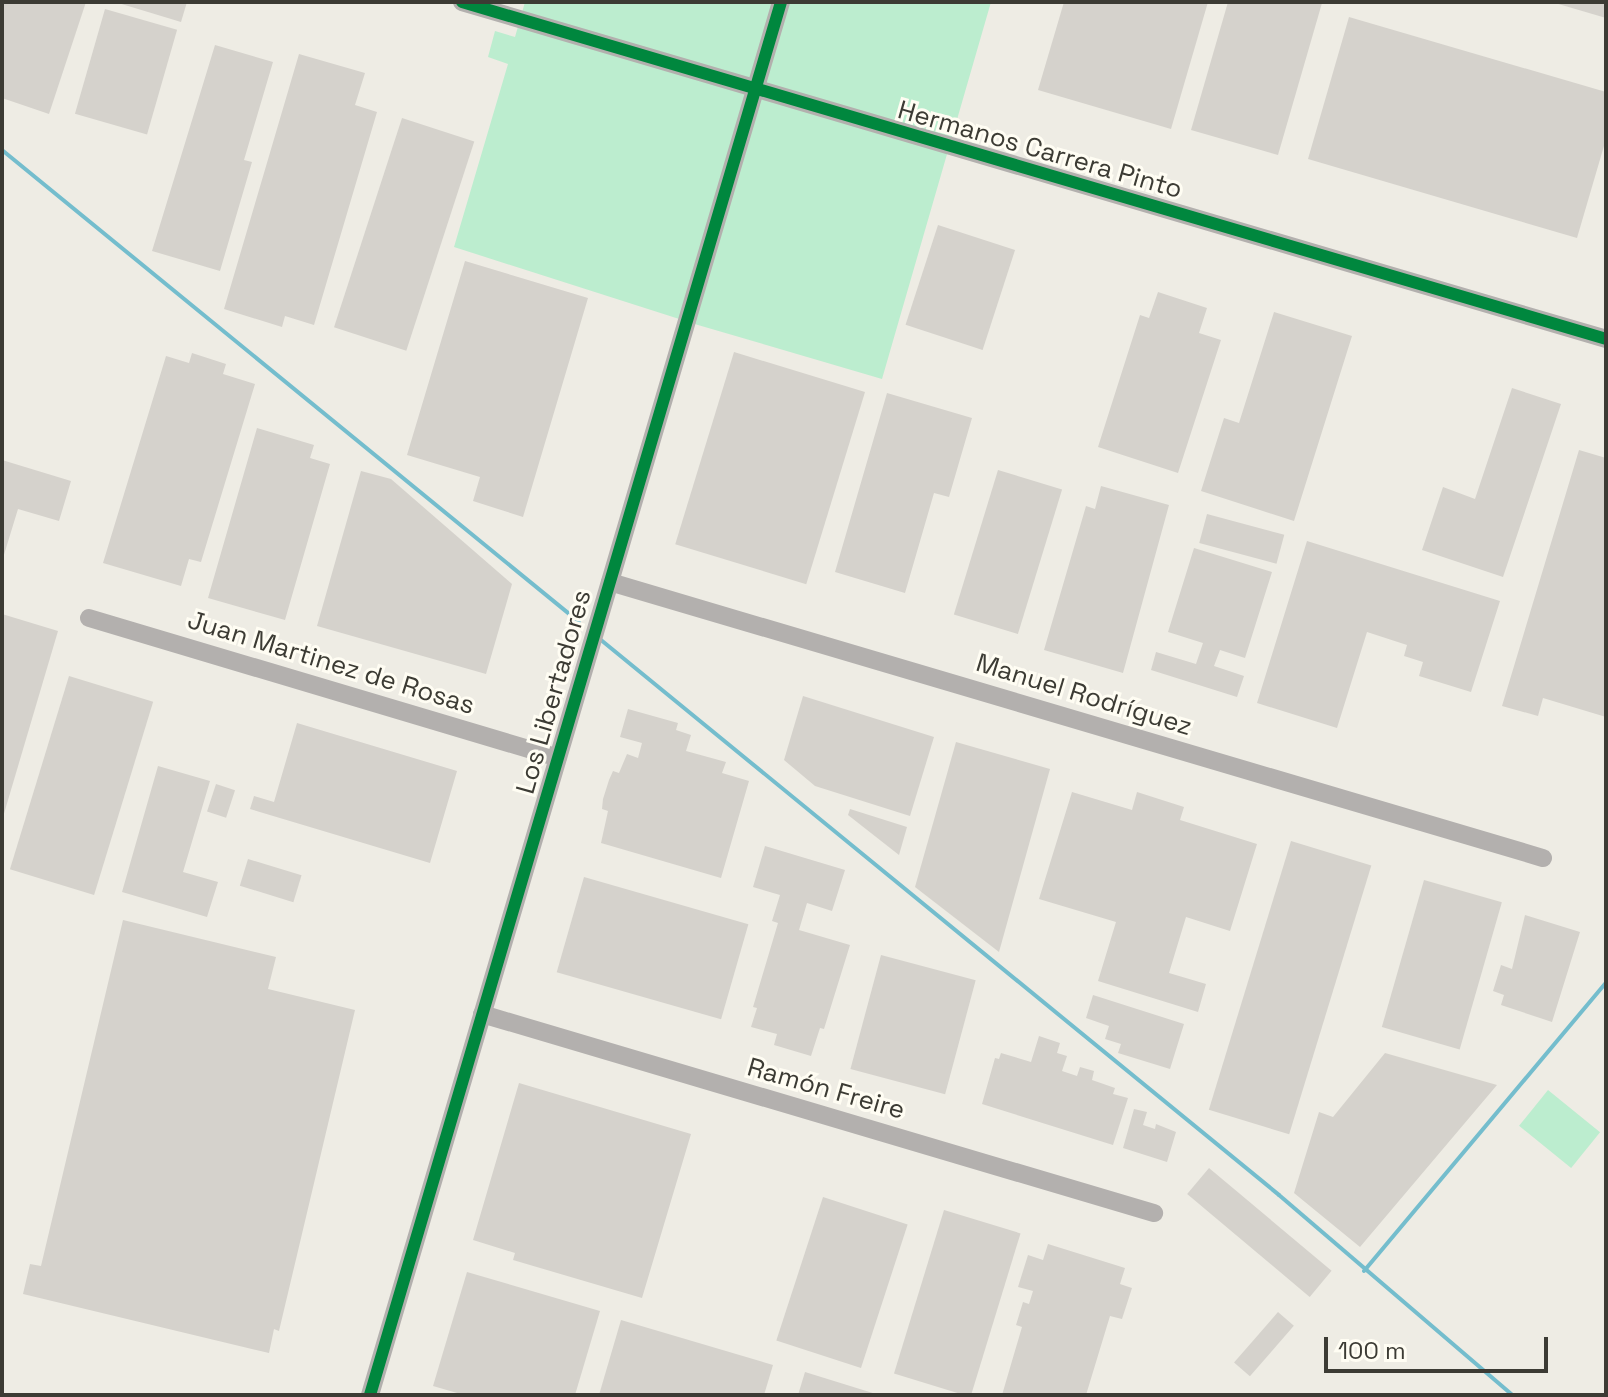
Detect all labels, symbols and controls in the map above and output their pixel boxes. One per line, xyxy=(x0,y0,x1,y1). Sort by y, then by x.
street label: Hermanos Carrera Pinto xyxy=(894,94,1186,206)
street label: Los Libertadores xyxy=(510,586,598,798)
street label: Juan Martinez de Rosas xyxy=(184,604,478,722)
street label: Manuel Rodríguez xyxy=(972,647,1196,743)
street label: Ramón Freire xyxy=(744,1052,908,1126)
scale bar xyxy=(1328,1321,1552,1371)
text: 100 m xyxy=(1338,1335,1406,1366)

